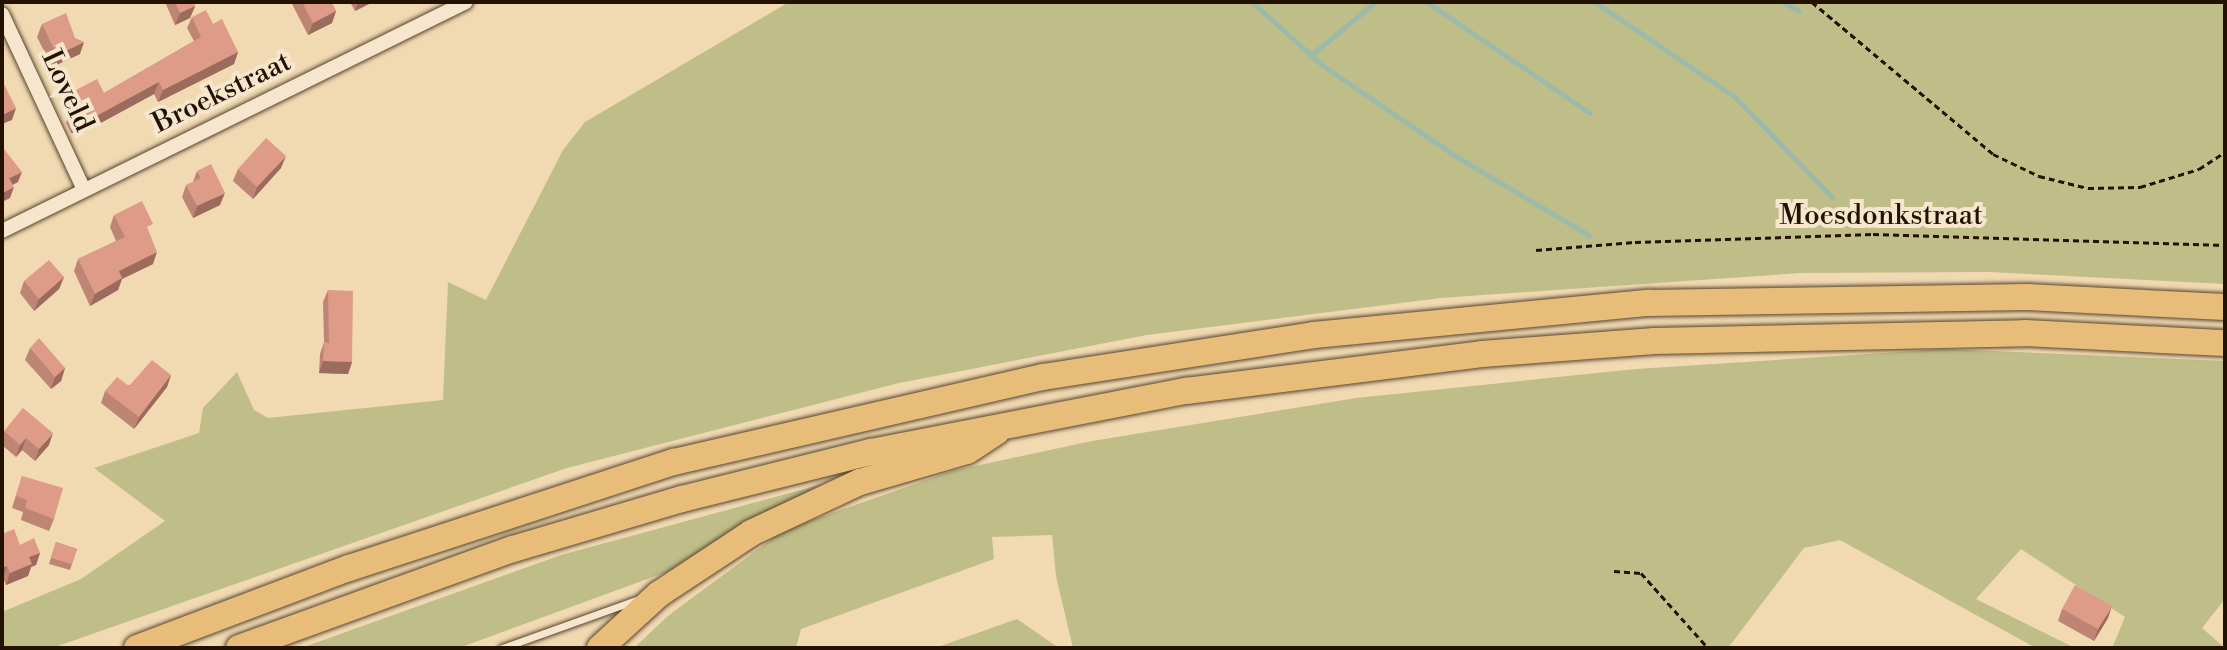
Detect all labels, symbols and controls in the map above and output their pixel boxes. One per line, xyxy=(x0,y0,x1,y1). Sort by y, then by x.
street label: Loveld xyxy=(34,45,100,137)
street label: Broekstraat xyxy=(147,45,297,141)
street label: Moesdonkstraat xyxy=(1779,199,1983,233)

